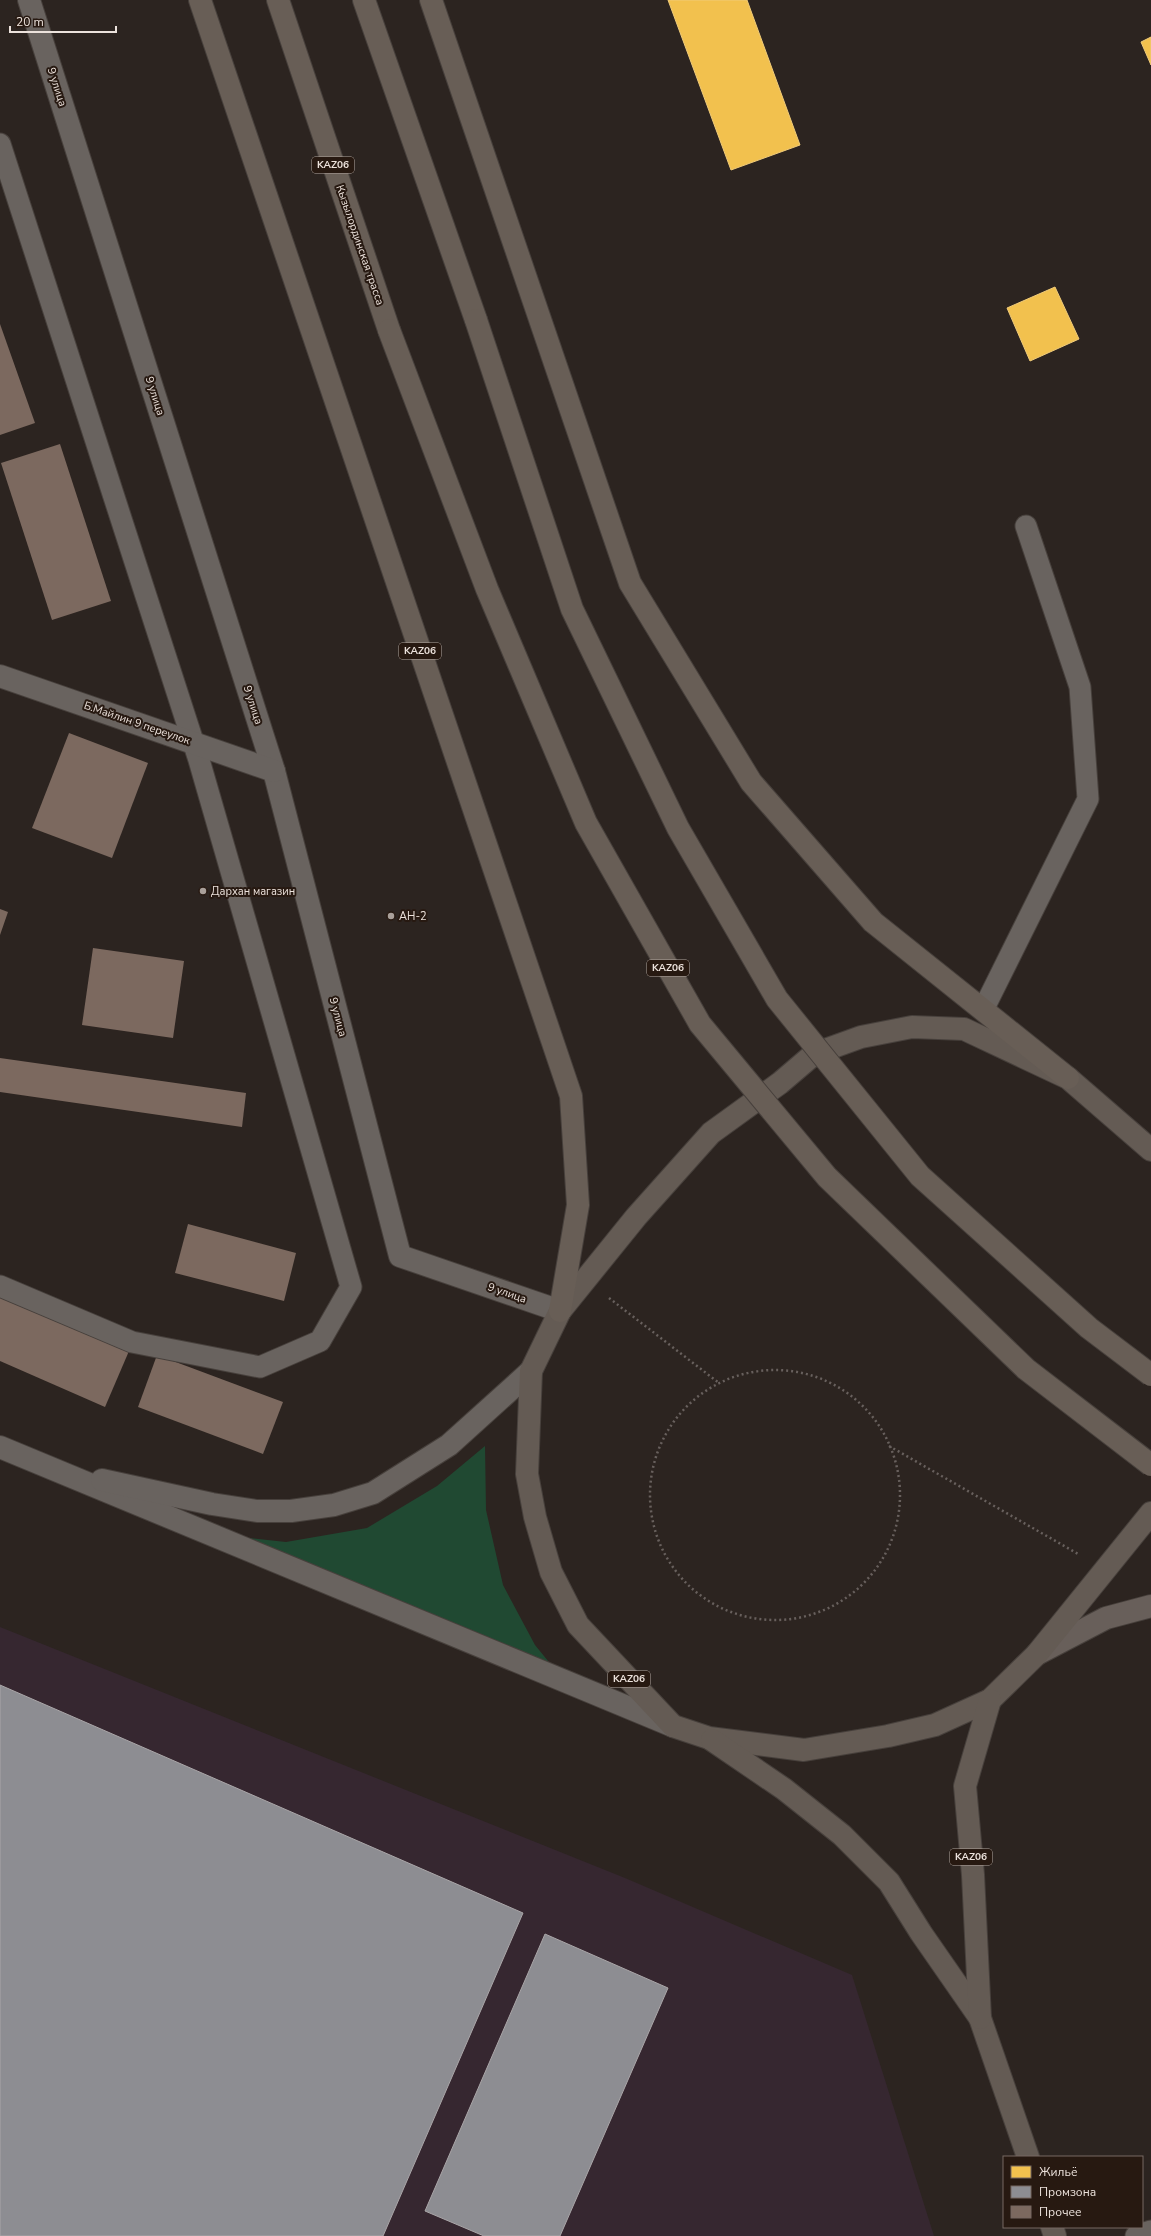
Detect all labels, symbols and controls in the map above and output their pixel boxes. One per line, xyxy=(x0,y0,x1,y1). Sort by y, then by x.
scale bar xyxy=(10,8,116,34)
text: 20 m xyxy=(16,14,44,30)
street label: 9 улица xyxy=(44,66,70,108)
road number: KАZ06 xyxy=(312,157,354,173)
street label: Кызылординская трасса xyxy=(332,183,388,307)
street label: 9 улица xyxy=(142,375,168,417)
road number: KАZ06 xyxy=(399,643,441,659)
street label: 9 улица xyxy=(240,684,266,726)
street label: Б.Майлин 9 переулок xyxy=(82,698,192,748)
place label: Дархан магазин xyxy=(211,884,295,899)
marker: Дархан магазин xyxy=(198,886,208,896)
place label: АН-2 xyxy=(399,909,427,924)
marker: АН-2 xyxy=(386,911,396,921)
road number: KАZ06 xyxy=(647,960,689,976)
street label: 9 улица xyxy=(326,996,350,1038)
street label: 9 улица xyxy=(486,1279,528,1307)
road number: KАZ06 xyxy=(608,1671,650,1687)
road number: KАZ06 xyxy=(950,1849,992,1865)
legend xyxy=(1003,2156,1143,2228)
text: Жильё xyxy=(1039,2164,1077,2180)
text: Промзона xyxy=(1039,2184,1096,2200)
text: Прочее xyxy=(1039,2204,1082,2220)

